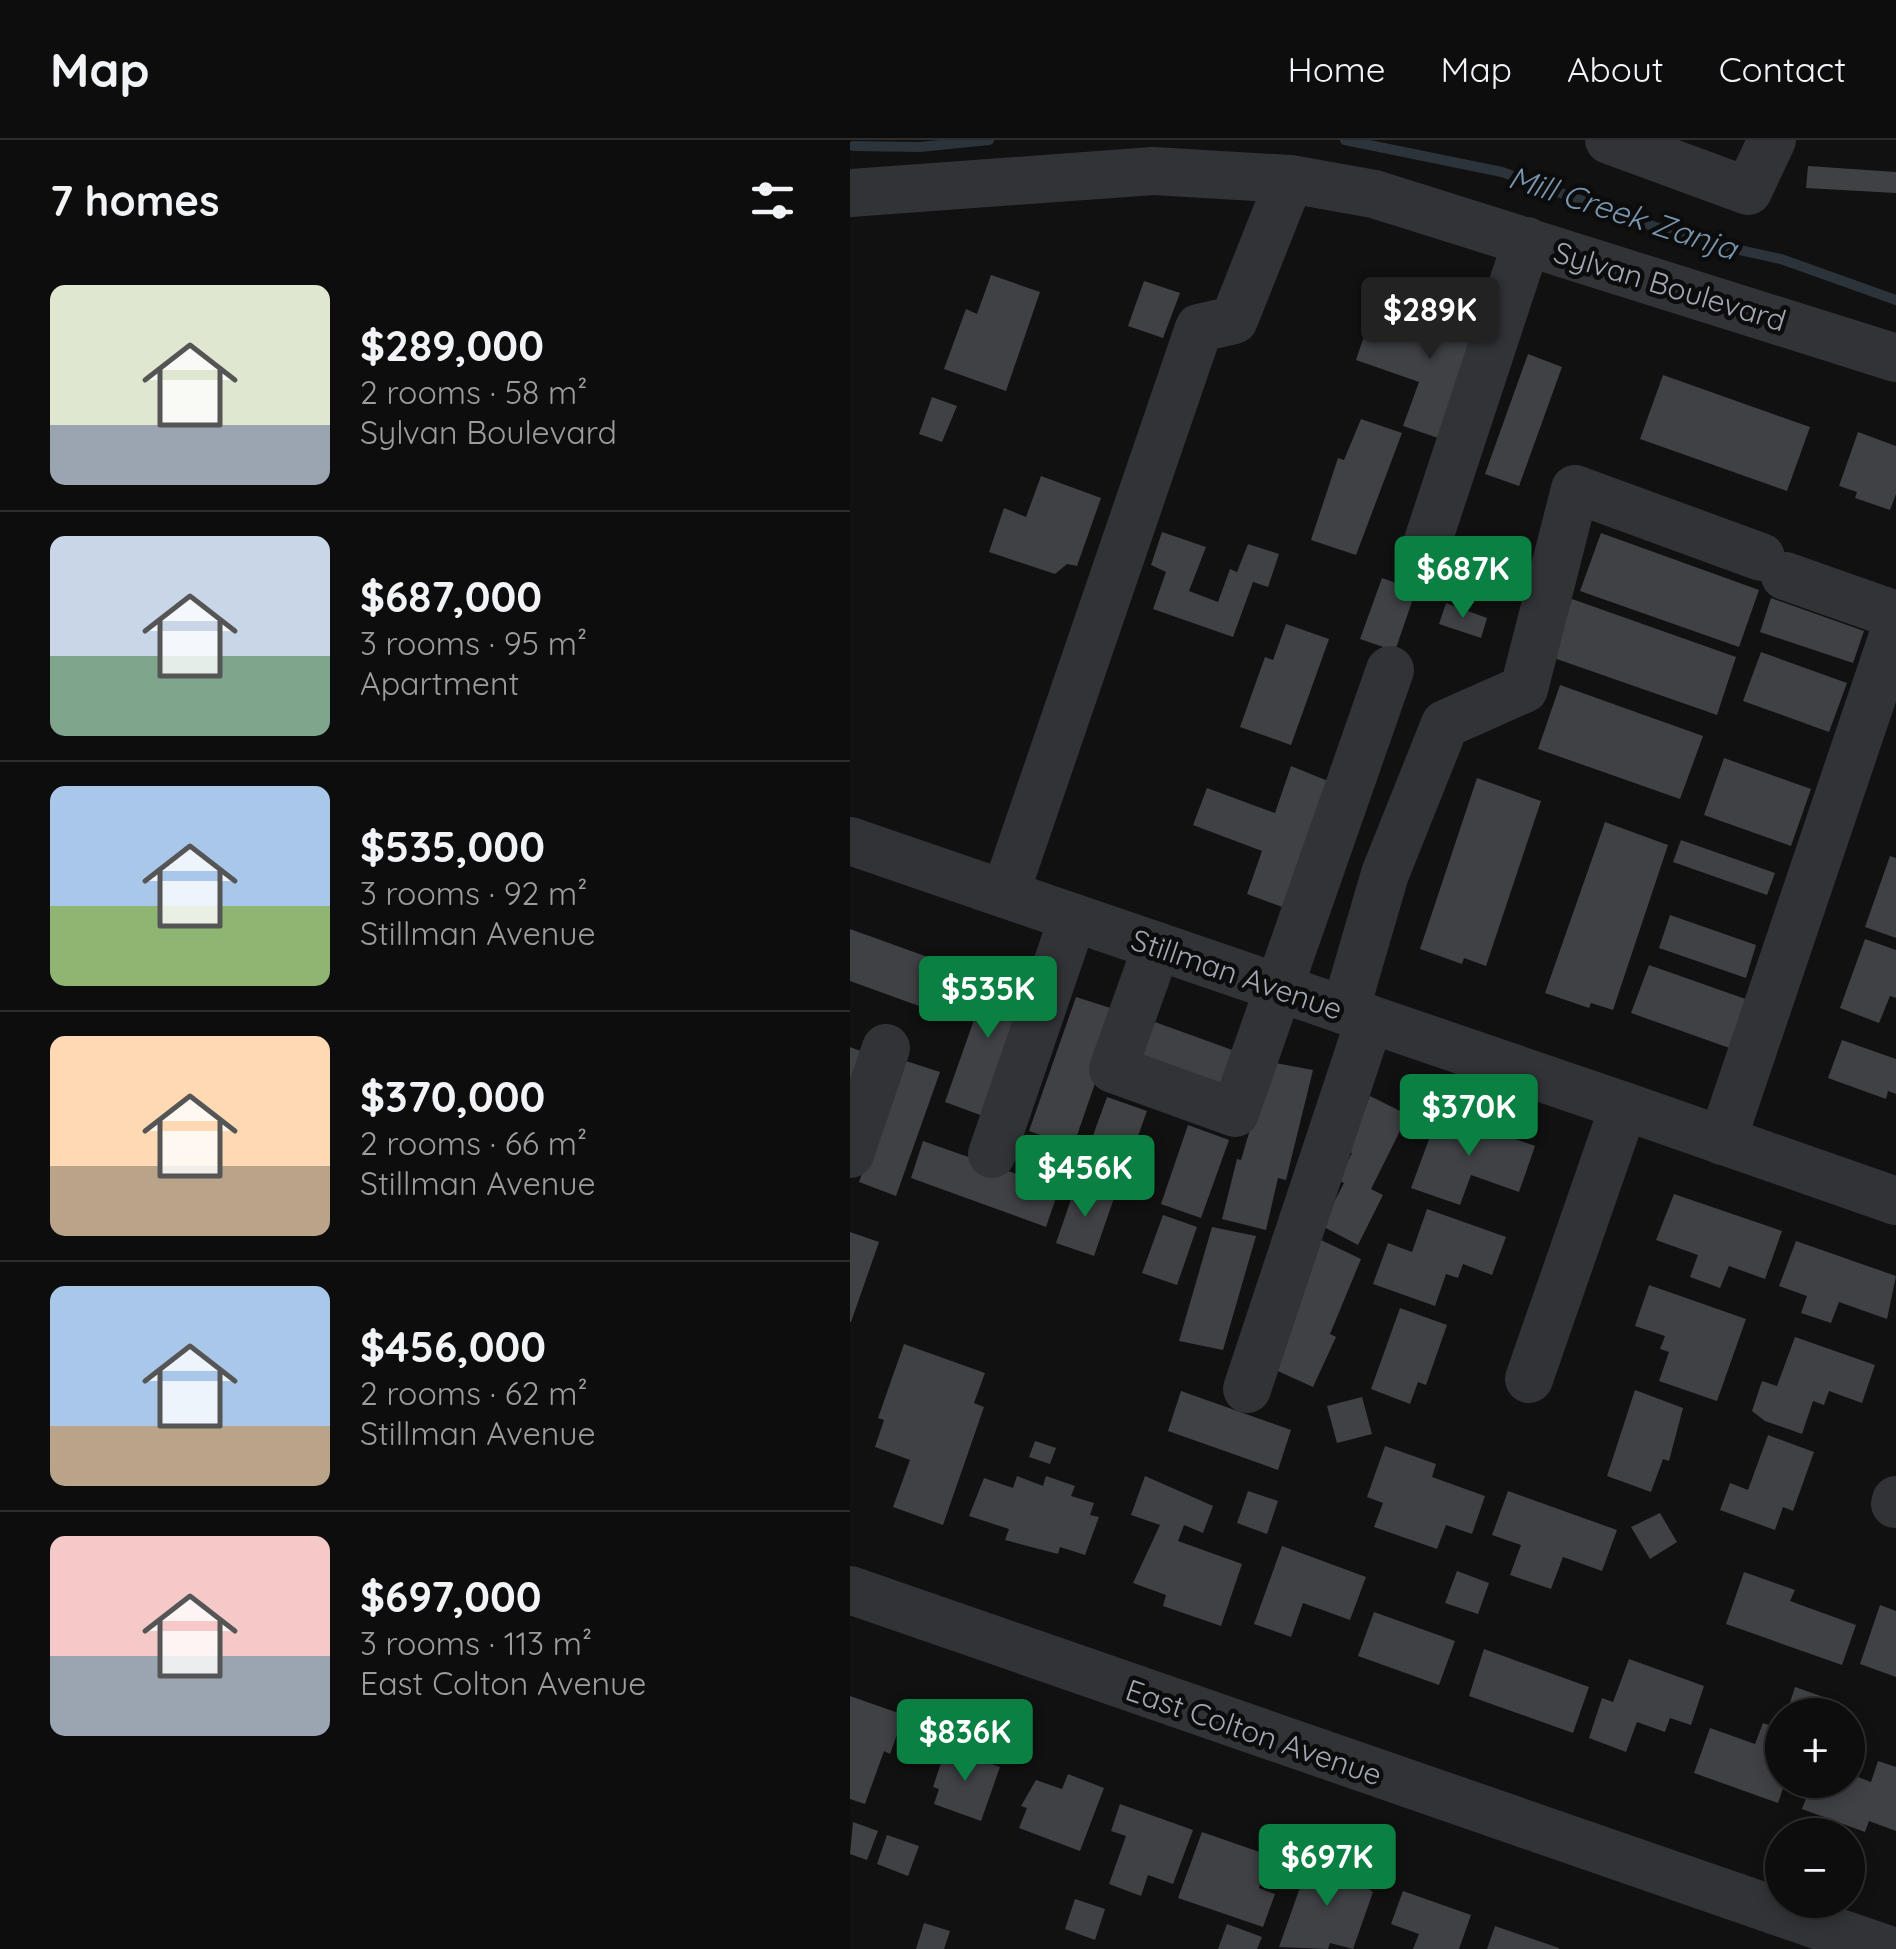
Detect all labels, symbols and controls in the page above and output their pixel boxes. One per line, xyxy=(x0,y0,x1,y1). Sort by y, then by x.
text: Map xyxy=(50,39,150,99)
text: Home xyxy=(1288,47,1386,91)
text: Map xyxy=(1441,47,1512,91)
text: About xyxy=(1567,47,1664,91)
text: Contact xyxy=(1719,47,1846,91)
water label: Mill Creek Zanja xyxy=(1504,156,1744,268)
icon: filters xyxy=(745,173,800,228)
text: 7 homes xyxy=(50,174,219,227)
street label: Sylvan Boulevard xyxy=(1549,233,1791,339)
pin: $289K xyxy=(1360,277,1500,362)
text: $289K xyxy=(1383,289,1477,329)
text: $289,000 xyxy=(360,319,544,372)
icon: home xyxy=(130,325,250,445)
text: 2 rooms · 58 m² xyxy=(360,372,587,412)
text: Sylvan Boulevard xyxy=(360,412,617,452)
pin: $687K xyxy=(1393,536,1533,621)
text: $687K xyxy=(1417,548,1509,588)
text: $687,000 xyxy=(360,570,542,623)
icon: home xyxy=(130,576,250,696)
text: 3 rooms · 95 m² xyxy=(360,623,587,663)
text: Apartment xyxy=(360,663,519,703)
text: $535,000 xyxy=(360,820,545,873)
icon: home xyxy=(130,826,250,946)
text: 3 rooms · 92 m² xyxy=(360,873,587,913)
text: Stillman Avenue xyxy=(360,913,596,953)
street label: Stillman Avenue xyxy=(1126,920,1348,1028)
pin: $535K xyxy=(918,956,1058,1041)
text: $535K xyxy=(941,968,1035,1008)
text: $370,000 xyxy=(360,1070,545,1123)
pin: $370K xyxy=(1399,1074,1539,1159)
icon: home xyxy=(130,1076,250,1196)
text: $370K xyxy=(1422,1086,1516,1126)
text: 2 rooms · 66 m² xyxy=(360,1123,587,1163)
pin: $456K xyxy=(1015,1135,1155,1220)
text: $456K xyxy=(1037,1147,1133,1187)
text: Stillman Avenue xyxy=(360,1163,596,1203)
text: $456,000 xyxy=(360,1320,546,1373)
icon: home xyxy=(130,1326,250,1446)
text: 2 rooms · 62 m² xyxy=(360,1373,588,1413)
text: Stillman Avenue xyxy=(360,1413,596,1453)
text: $697,000 xyxy=(360,1570,542,1623)
icon: home xyxy=(130,1576,250,1696)
text: 3 rooms · 113 m² xyxy=(360,1623,592,1663)
text: East Colton Avenue xyxy=(360,1663,646,1703)
street label: East Colton Avenue xyxy=(1121,1670,1387,1794)
map controls xyxy=(1765,1698,1865,1918)
button: + xyxy=(1765,1698,1865,1798)
pin: $836K xyxy=(895,1699,1035,1784)
text: $836K xyxy=(919,1711,1011,1751)
button: − xyxy=(1765,1818,1865,1918)
pin: $697K xyxy=(1257,1824,1397,1909)
text: $697K xyxy=(1281,1836,1373,1876)

